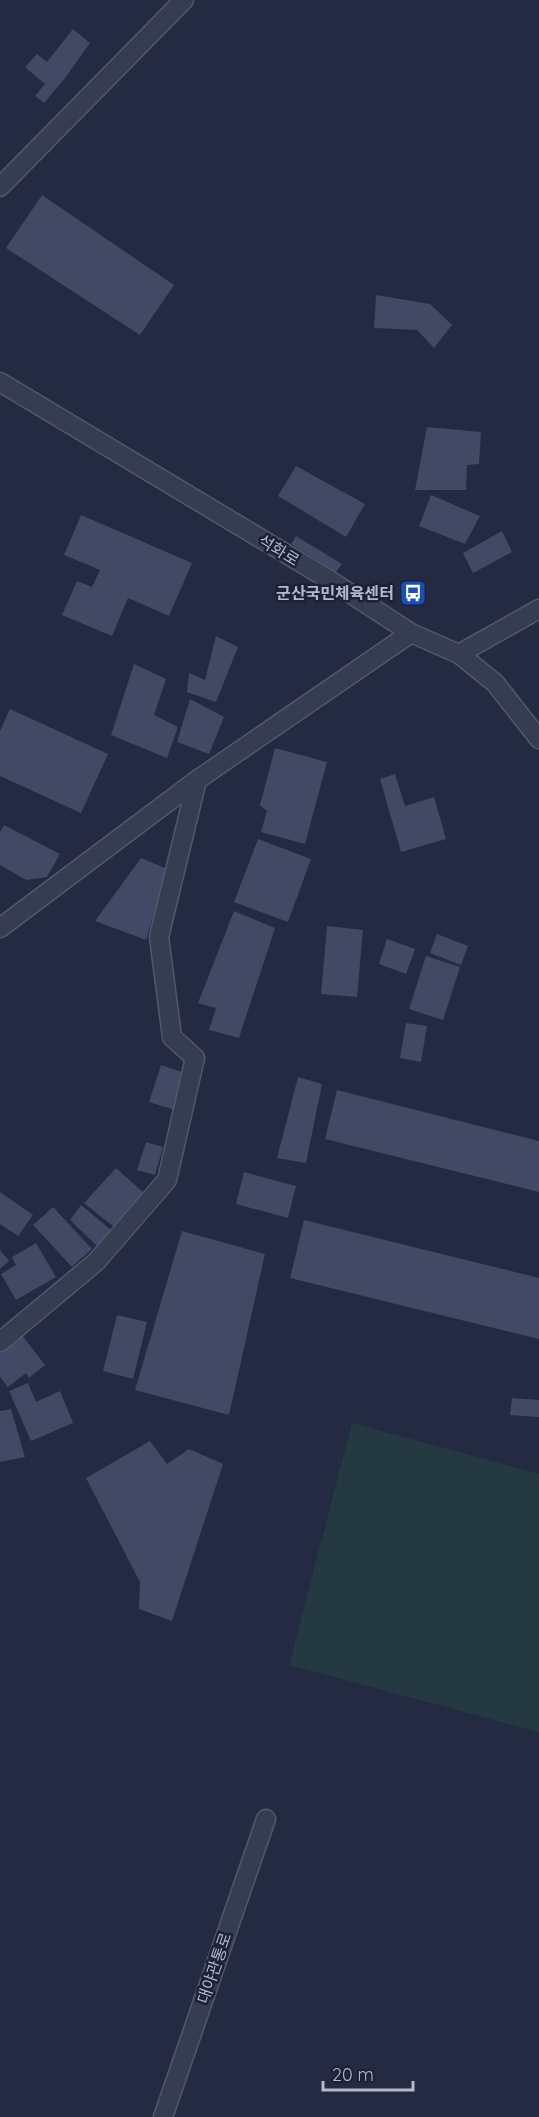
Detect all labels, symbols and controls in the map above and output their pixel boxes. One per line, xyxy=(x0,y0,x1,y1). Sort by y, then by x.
street label: 석화로 xyxy=(255,530,303,570)
bus stop icon: 군산국민체육센터 xyxy=(398,578,428,608)
place label: 군산국민체육센터 xyxy=(276,583,394,603)
street label: 대야관통로 xyxy=(193,1930,236,2006)
scale bar xyxy=(323,2054,413,2092)
text: 20 m xyxy=(332,2063,374,2086)

